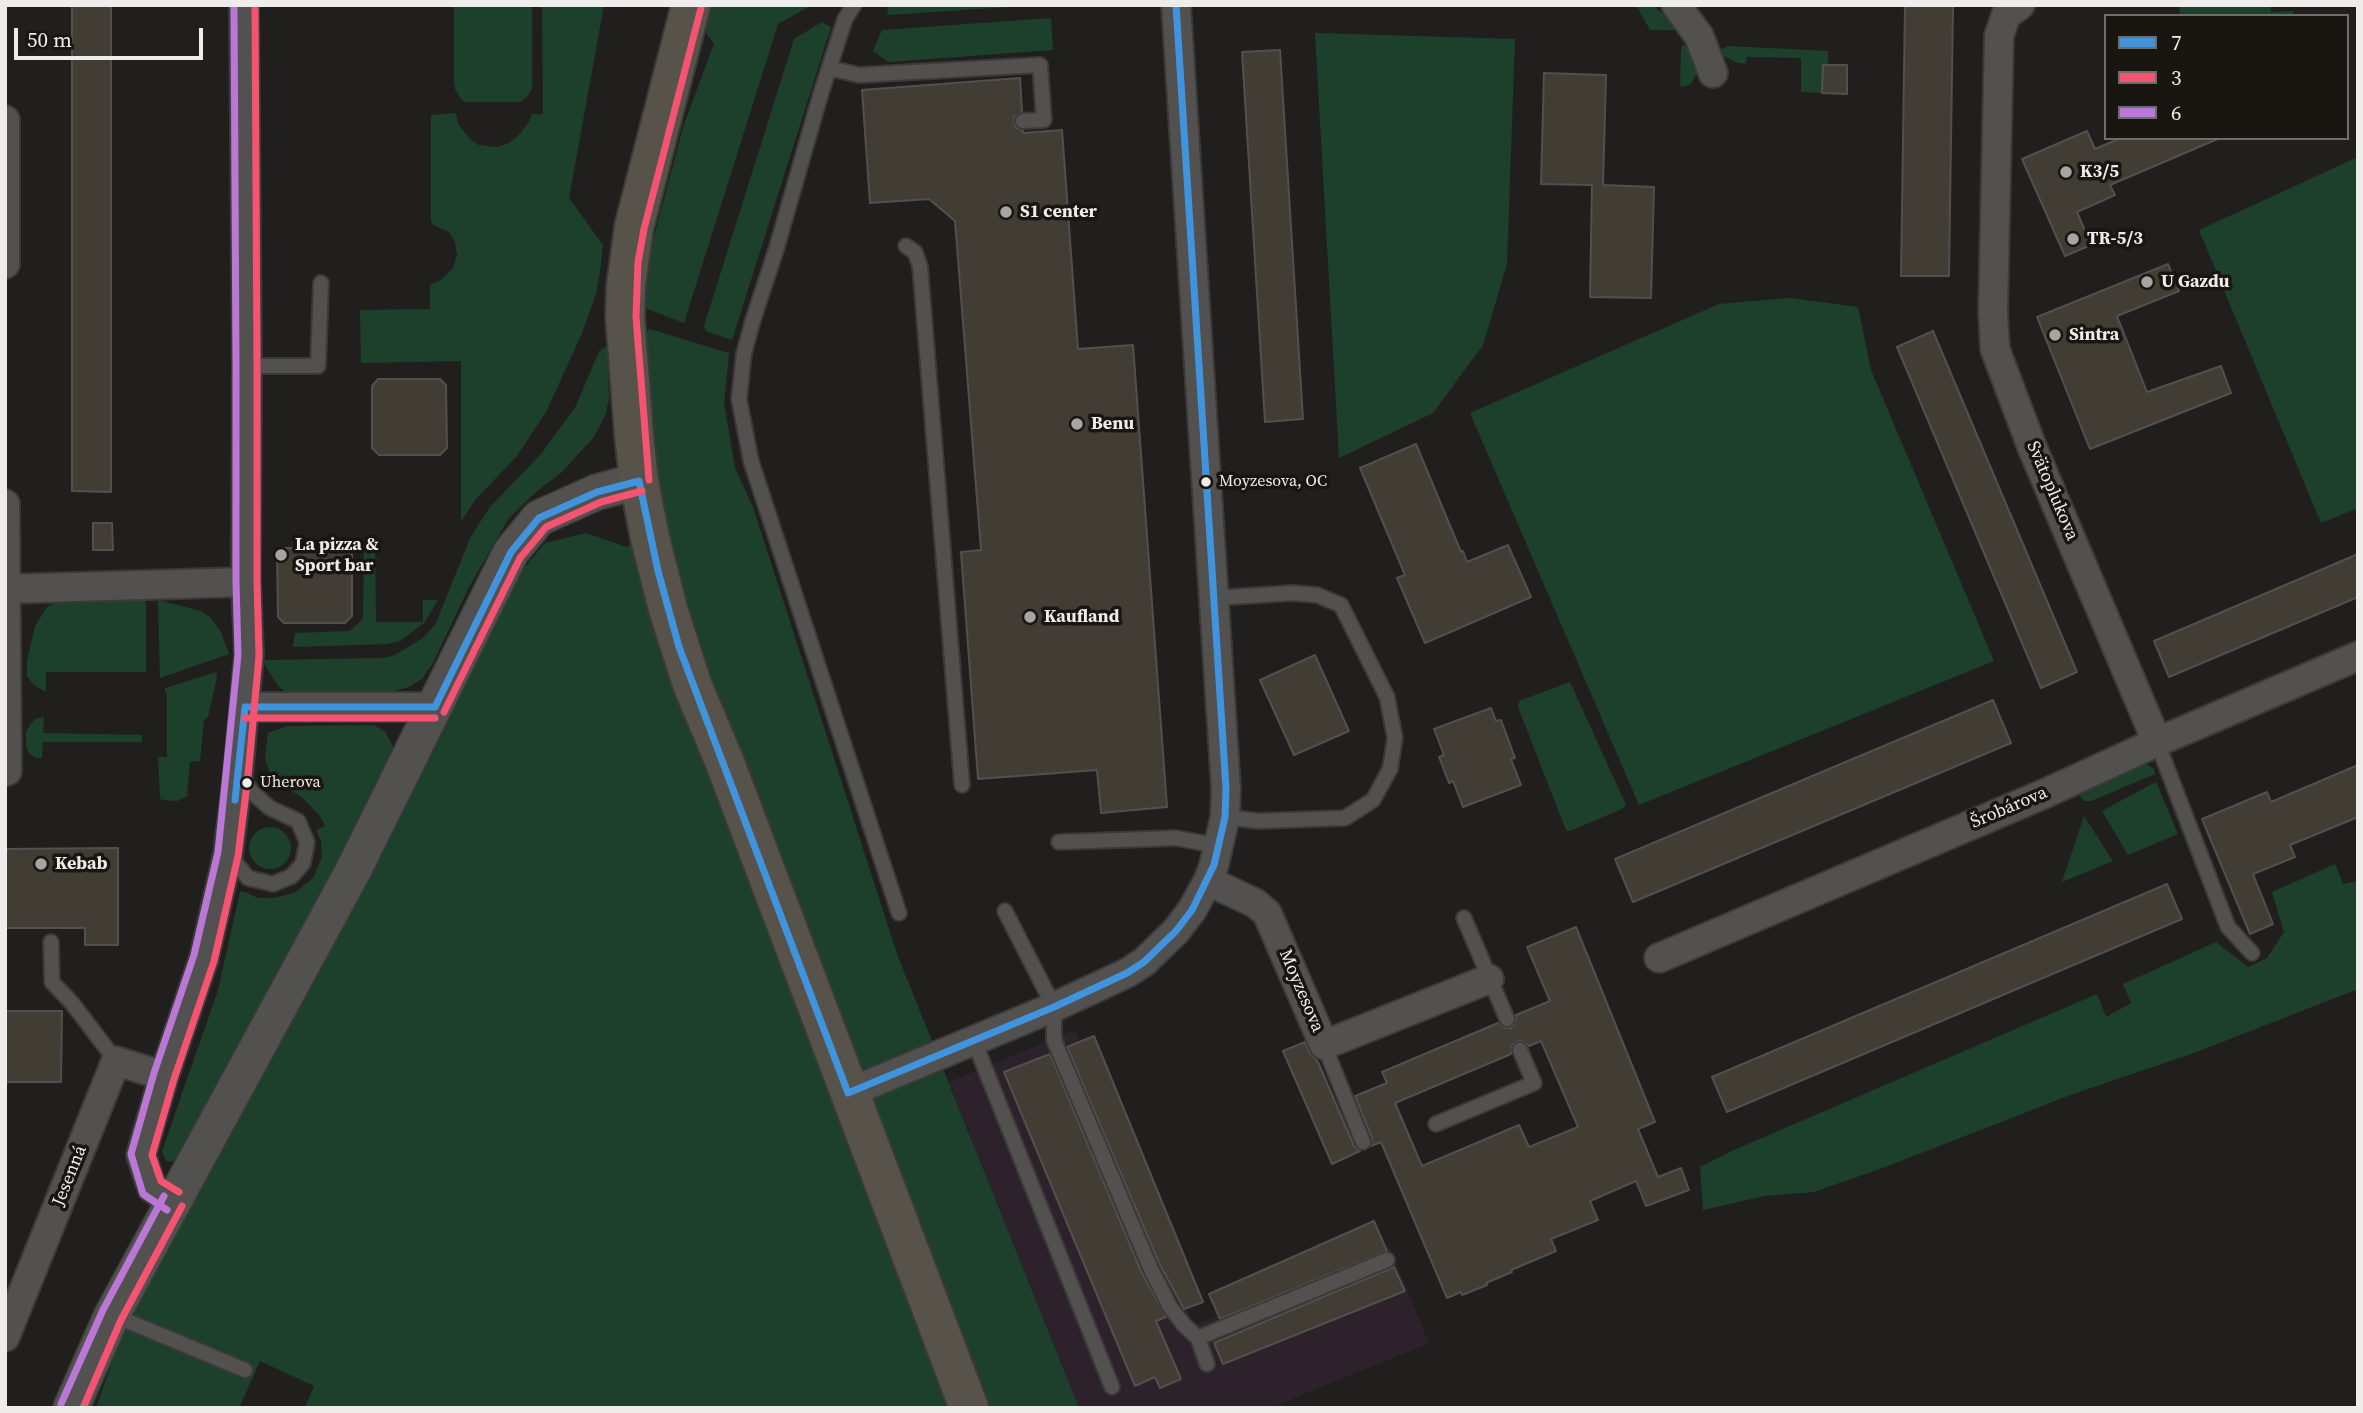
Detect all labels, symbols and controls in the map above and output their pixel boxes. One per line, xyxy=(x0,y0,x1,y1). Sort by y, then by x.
scale bar xyxy=(18,14,206,58)
legend xyxy=(2104,14,2349,140)
text: 50 m xyxy=(27,25,72,54)
text: 7 xyxy=(2171,28,2182,57)
text: 3 xyxy=(2171,63,2182,92)
text: 6 xyxy=(2171,98,2182,127)
place label: K3/5 xyxy=(2080,161,2119,183)
marker: K3/5 xyxy=(2058,164,2074,180)
place label: S1 center xyxy=(1020,201,1097,223)
marker: S1 center xyxy=(998,204,1014,220)
place label: TR-5/3 xyxy=(2087,228,2143,250)
marker: TR-5/3 xyxy=(2065,231,2081,247)
place label: U Gazdu xyxy=(2161,271,2230,293)
marker: U Gazdu xyxy=(2139,274,2155,290)
place label: Sintra xyxy=(2069,324,2119,346)
marker: Sintra xyxy=(2047,327,2063,343)
place label: Benu xyxy=(1091,413,1134,435)
marker: Benu xyxy=(1069,416,1085,432)
street label: Svätoplukova xyxy=(2021,438,2083,544)
place label: Moyzesova, OC xyxy=(1219,472,1327,492)
marker: Moyzesova, OC xyxy=(1199,475,1213,489)
place label: La pizza & Sport bar xyxy=(295,534,379,576)
marker: La pizza & Sport bar xyxy=(273,547,289,563)
place label: Kaufland xyxy=(1044,606,1119,628)
marker: Kaufland xyxy=(1022,609,1038,625)
place label: Uherova xyxy=(260,773,321,793)
marker: Uherova xyxy=(240,776,254,790)
street label: Šrobárova xyxy=(1967,782,2051,834)
place label: Kebab xyxy=(55,853,108,875)
marker: Kebab xyxy=(33,856,49,872)
street label: Moyzesova xyxy=(1274,946,1328,1036)
street label: Jesenná xyxy=(48,1143,92,1209)

